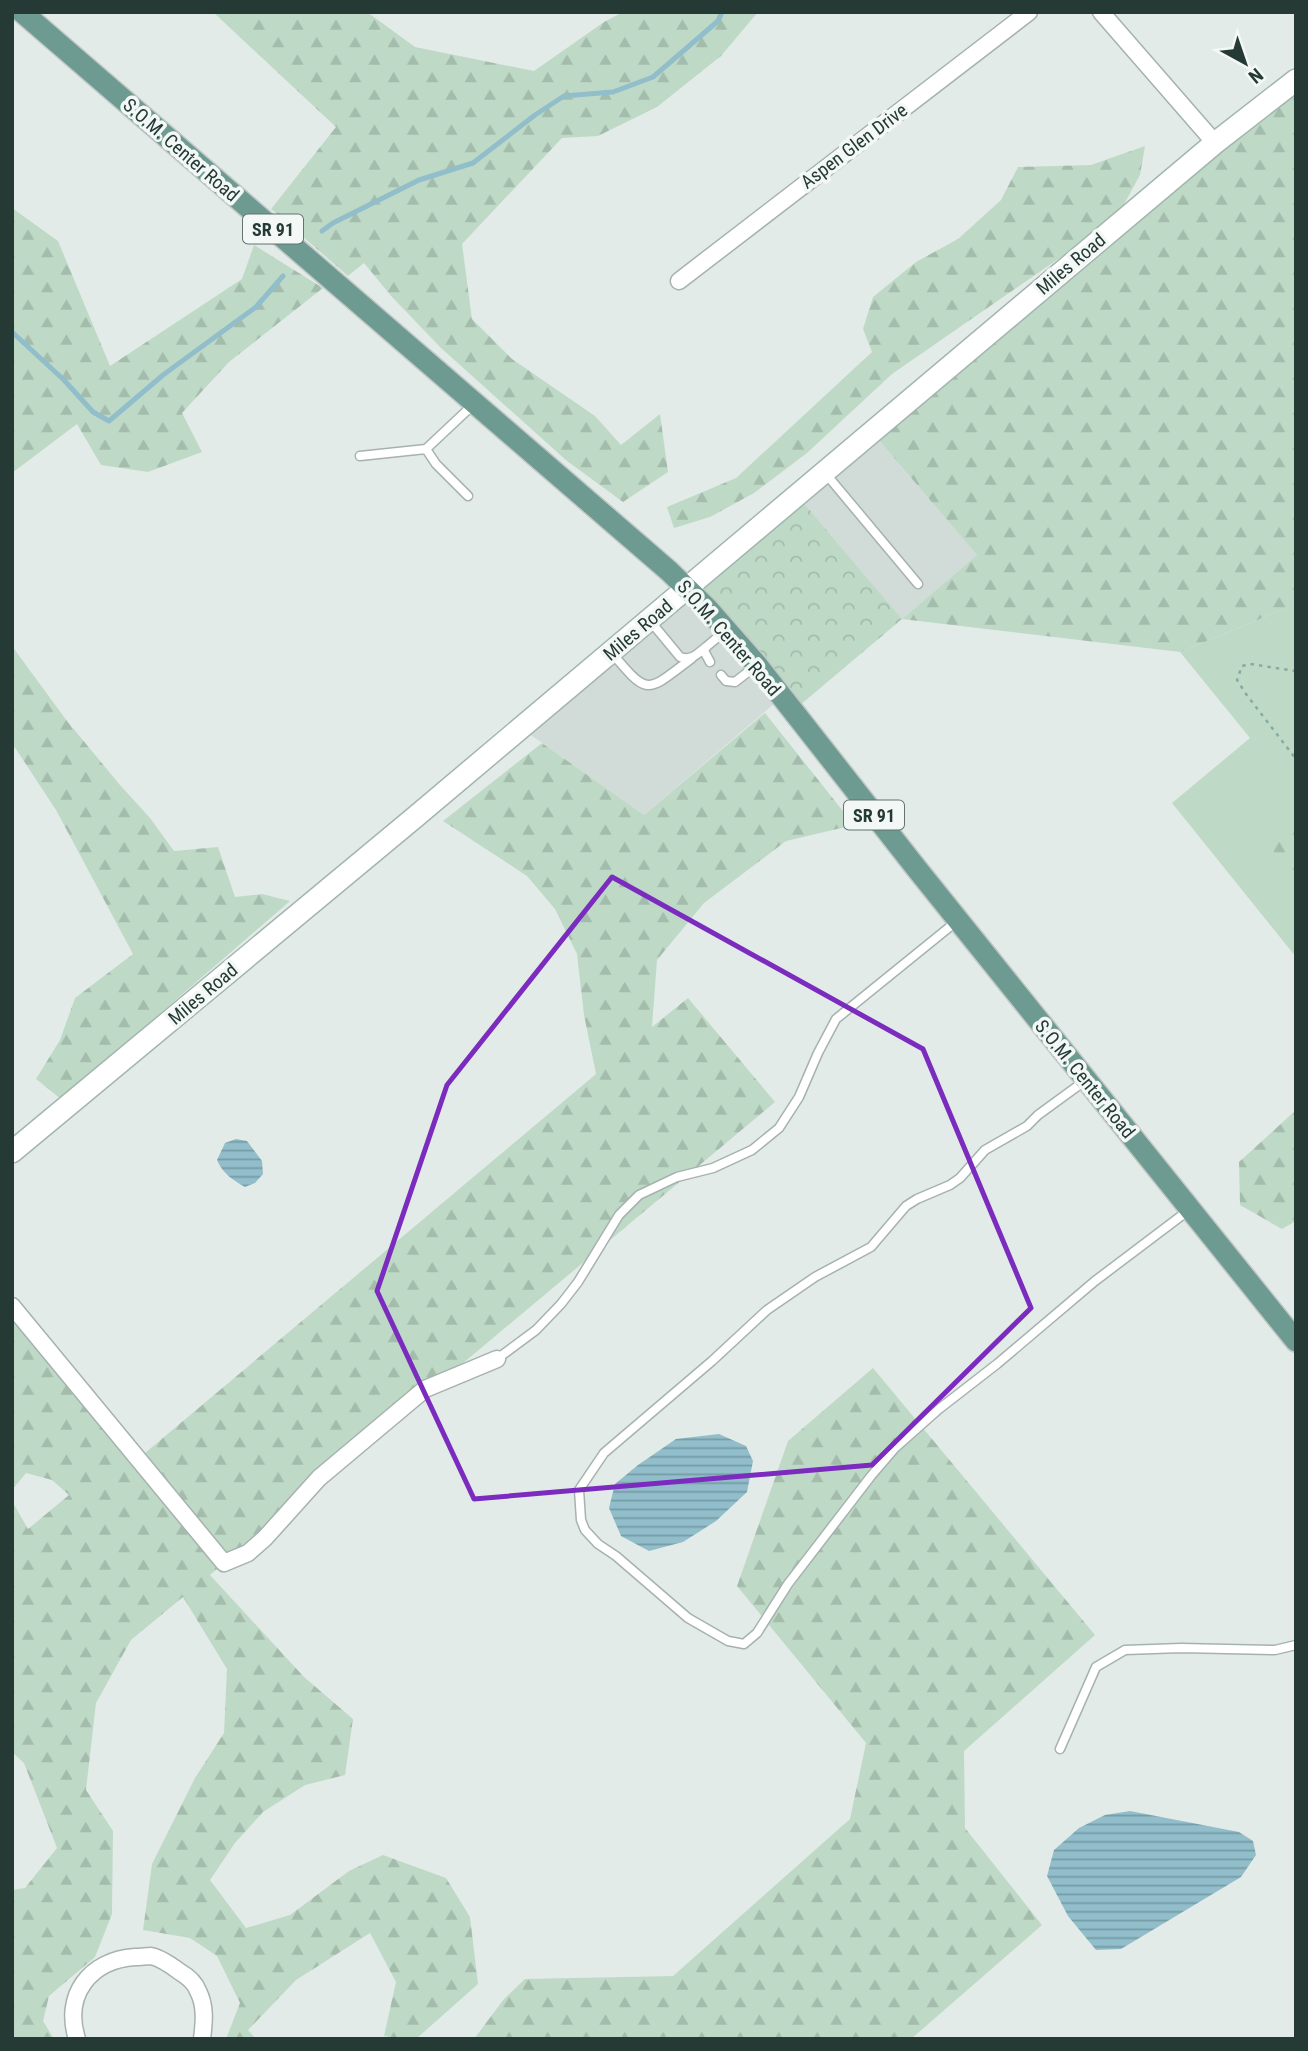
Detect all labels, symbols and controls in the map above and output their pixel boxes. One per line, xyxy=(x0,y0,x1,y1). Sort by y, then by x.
north arrow xyxy=(1210,28,1280,98)
text: N xyxy=(1244,63,1267,88)
street label: S.O.M. Center Road xyxy=(118,94,244,206)
street label: Aspen Glen Drive xyxy=(796,98,912,194)
road number: SR 91 xyxy=(243,214,303,244)
street label: Miles Road xyxy=(1032,228,1110,300)
street label: S.O.M. Center Road xyxy=(673,575,785,701)
street label: Miles Road xyxy=(599,594,677,666)
road number: SR 91 xyxy=(844,800,904,830)
street label: Miles Road xyxy=(164,958,242,1030)
street label: S.O.M. Center Road xyxy=(1030,1015,1140,1143)

